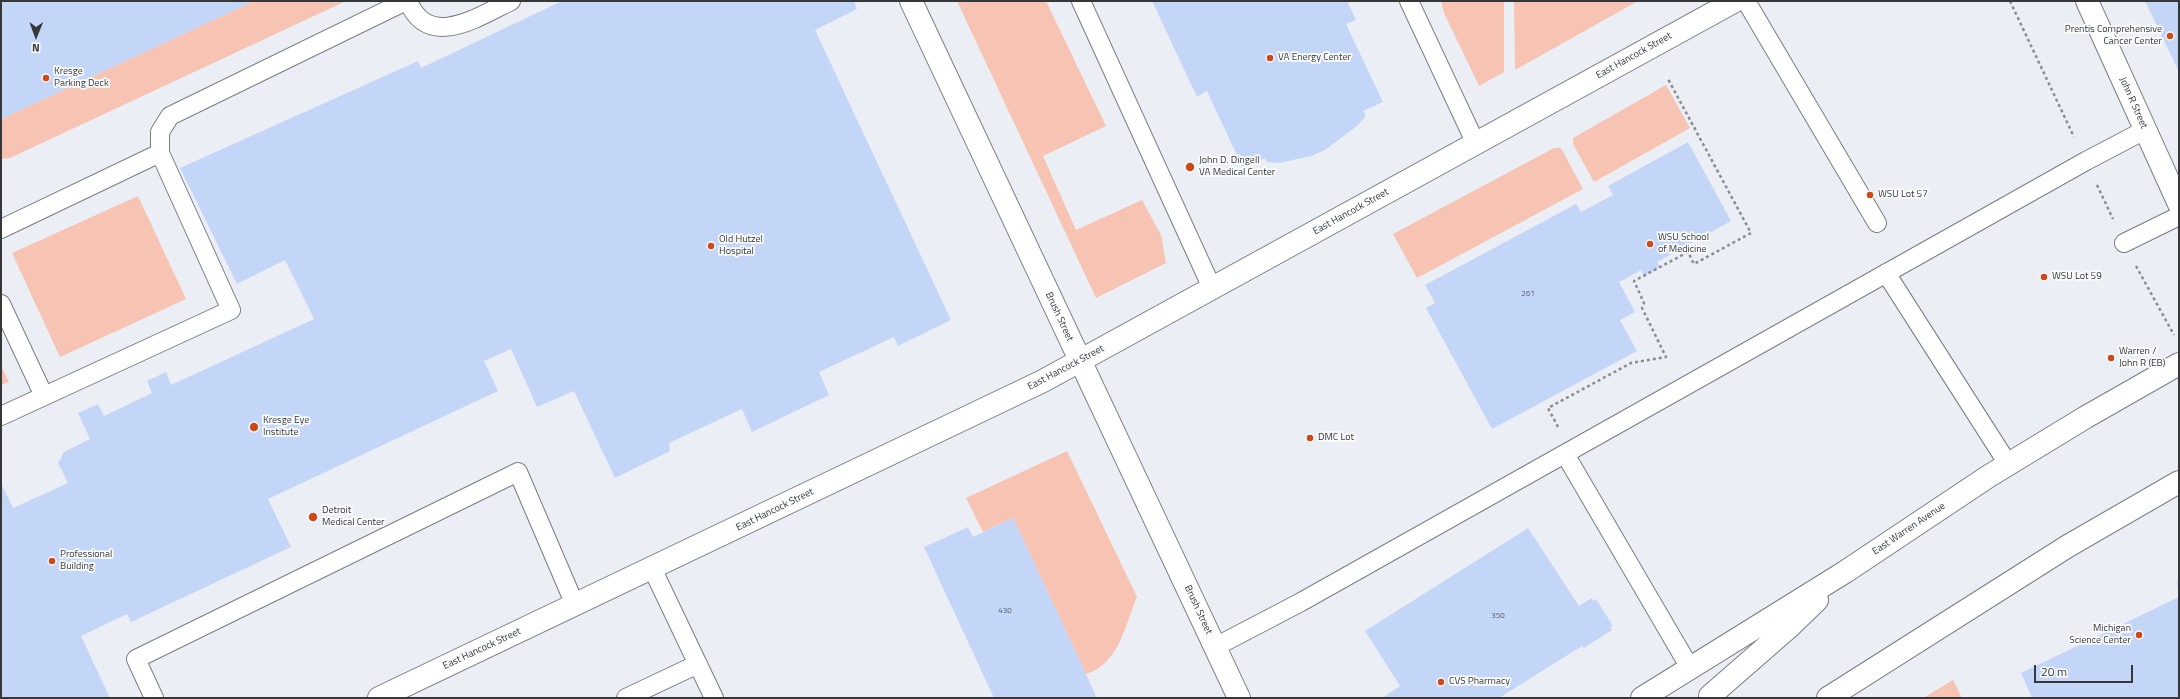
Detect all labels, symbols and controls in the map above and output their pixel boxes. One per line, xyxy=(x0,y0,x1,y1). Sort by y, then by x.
north arrow xyxy=(16,16,56,56)
place label: Prentis Comprehensive Cancer Center xyxy=(2065,24,2162,48)
street label: East Hancock Street xyxy=(1594,30,1674,82)
marker: Prentis Comprehensive Cancer Center xyxy=(2165,31,2175,41)
text: N xyxy=(32,40,40,56)
place label: VA Energy Center xyxy=(1278,52,1351,64)
marker: VA Energy Center xyxy=(1265,53,1275,63)
place label: Kresge Parking Deck xyxy=(54,66,109,90)
marker: Kresge Parking Deck xyxy=(41,73,51,83)
street label: John R Street xyxy=(2116,75,2150,131)
place label: John D. Dingell VA Medical Center xyxy=(1199,155,1275,178)
marker: John D. Dingell VA Medical Center xyxy=(1184,161,1196,173)
street label: East Hancock Street xyxy=(1311,186,1391,238)
place label: WSU Lot 57 xyxy=(1878,189,1928,201)
marker: WSU Lot 57 xyxy=(1865,190,1875,200)
place label: WSU School of Medicine xyxy=(1658,232,1709,256)
place label: Old Hutzel Hospital xyxy=(719,234,763,258)
marker: WSU School of Medicine xyxy=(1645,239,1655,249)
marker: Old Hutzel Hospital xyxy=(706,241,716,251)
place label: WSU Lot 59 xyxy=(2052,271,2102,283)
marker: WSU Lot 59 xyxy=(2039,272,2049,282)
house number: 261 xyxy=(1521,289,1535,299)
street label: Brush Street xyxy=(1042,290,1076,344)
street label: East Hancock Street xyxy=(1026,343,1106,393)
place label: Warren / John R (EB) xyxy=(2119,346,2165,370)
marker: Warren / John R (EB) xyxy=(2106,353,2116,363)
place label: Kresge Eye Institute xyxy=(263,415,309,438)
marker: Kresge Eye Institute xyxy=(248,421,260,433)
place label: DMC Lot xyxy=(1318,432,1354,444)
marker: DMC Lot xyxy=(1305,433,1315,443)
street label: East Hancock Street xyxy=(734,486,816,534)
street label: East Warren Avenue xyxy=(1870,500,1948,558)
place label: Detroit Medical Center xyxy=(322,505,385,528)
marker: Detroit Medical Center xyxy=(307,511,319,523)
place label: Professional Building xyxy=(60,549,112,572)
marker: Professional Building xyxy=(47,556,57,566)
street label: Brush Street xyxy=(1181,583,1215,637)
house number: 430 xyxy=(998,606,1012,616)
house number: 350 xyxy=(1491,611,1505,621)
place label: Michigan Science Center xyxy=(2069,623,2131,646)
street label: East Hancock Street xyxy=(441,626,523,672)
marker: Michigan Science Center xyxy=(2134,630,2144,640)
scale bar xyxy=(2036,657,2135,683)
text: 20 m xyxy=(2041,662,2067,681)
place label: CVS Pharmacy xyxy=(1449,676,1510,688)
marker: CVS Pharmacy xyxy=(1436,677,1446,687)

